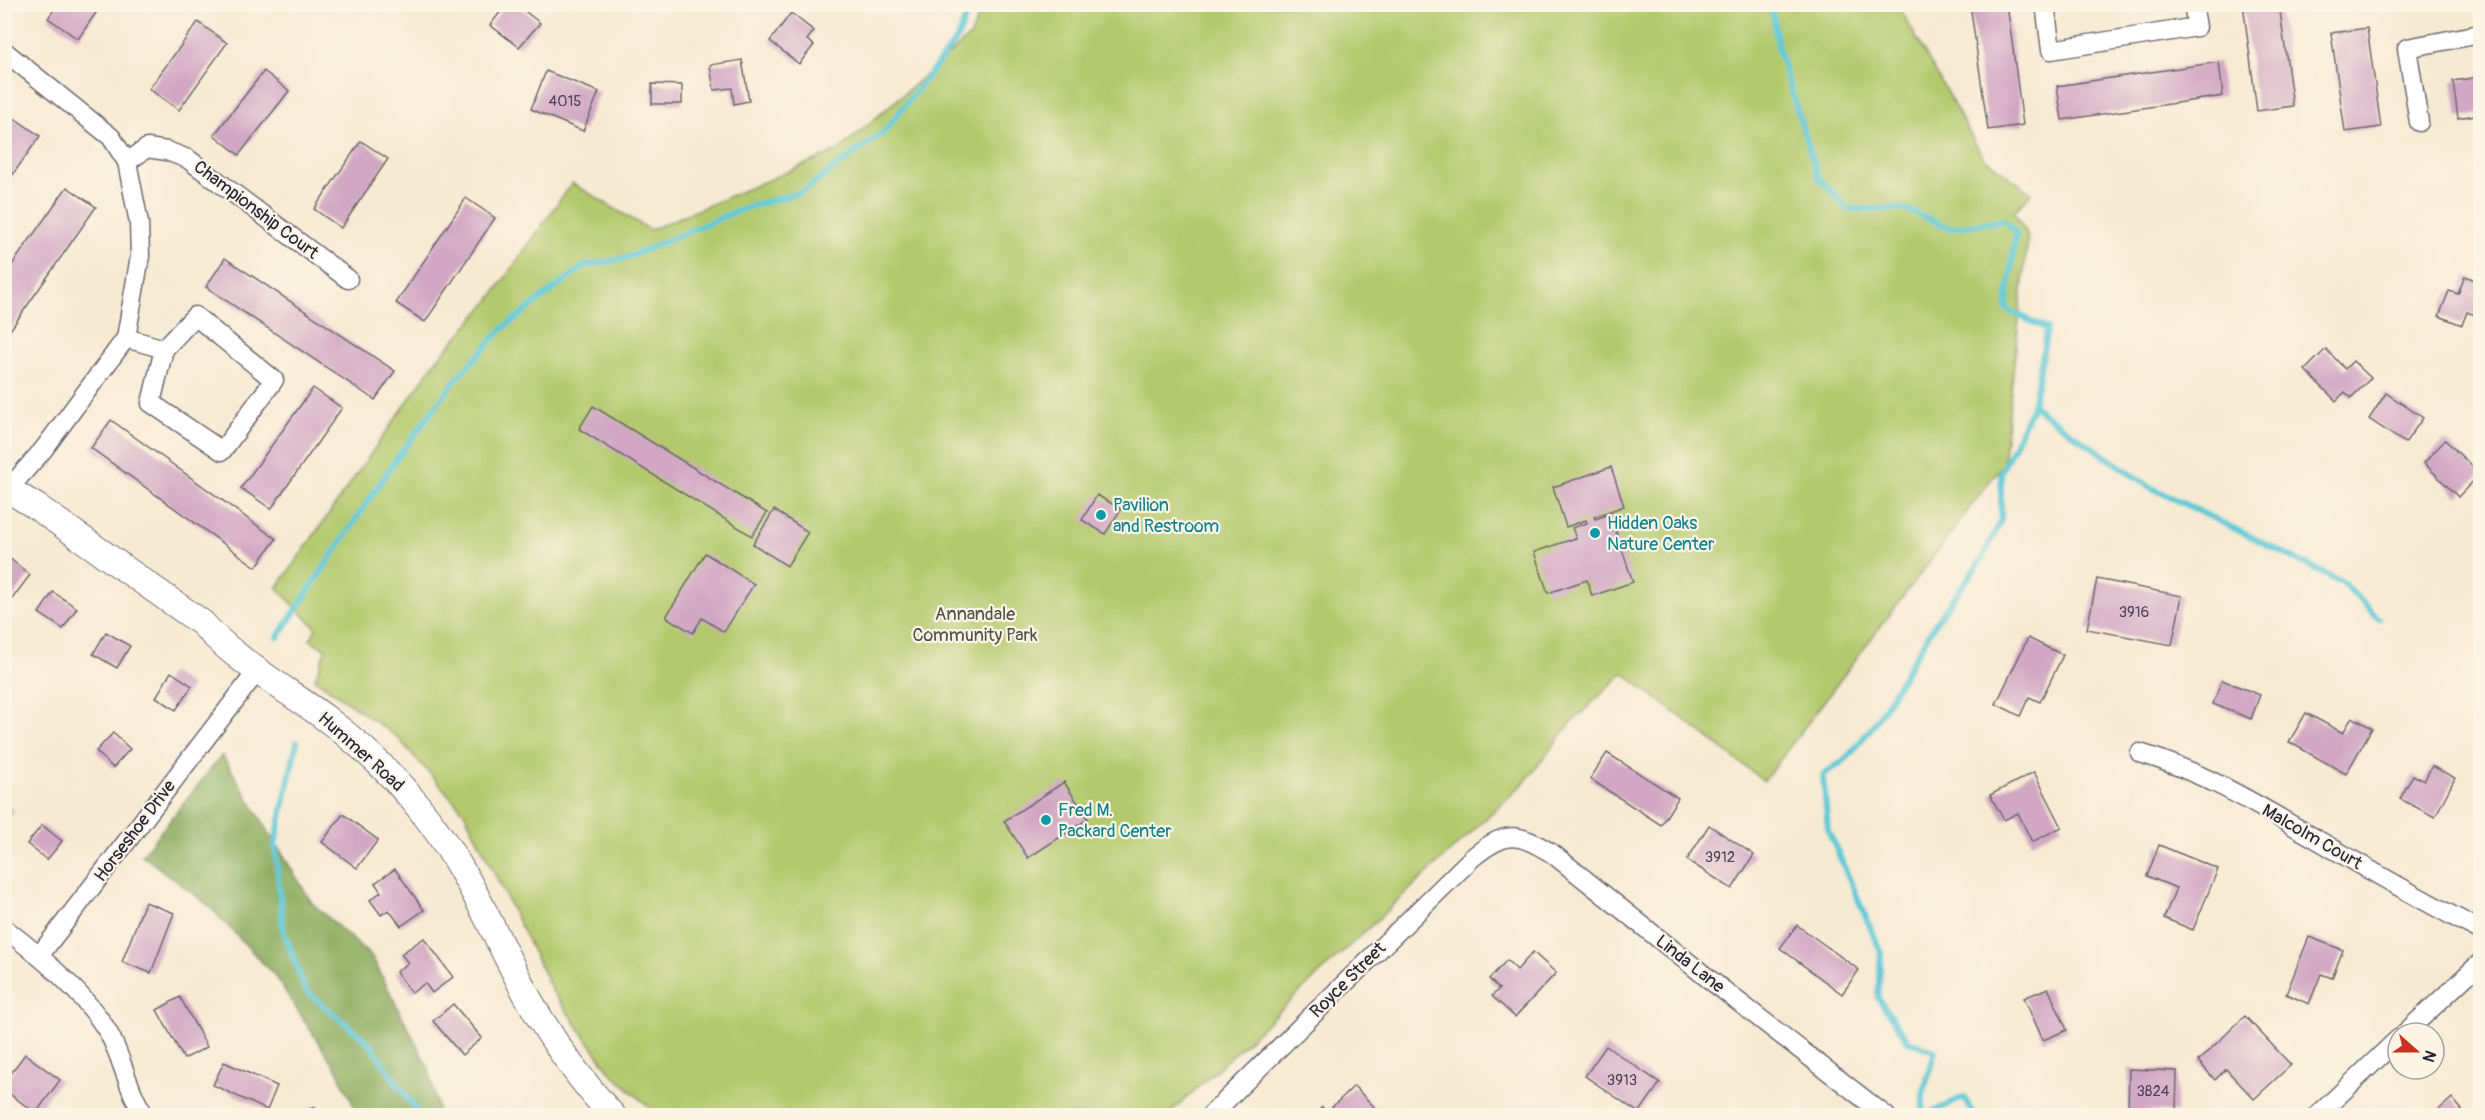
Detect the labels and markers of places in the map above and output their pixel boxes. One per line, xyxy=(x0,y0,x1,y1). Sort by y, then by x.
place label: Pavilion and Restroom xyxy=(1113,494,1219,538)
marker: Pavilion and Restroom xyxy=(1094,508,1108,522)
place label: Hidden Oaks Nature Center xyxy=(1607,512,1715,556)
marker: Hidden Oaks Nature Center xyxy=(1588,526,1602,540)
place label: Fred M. Packard Center xyxy=(1058,799,1172,843)
marker: Fred M. Packard Center xyxy=(1039,813,1053,827)

